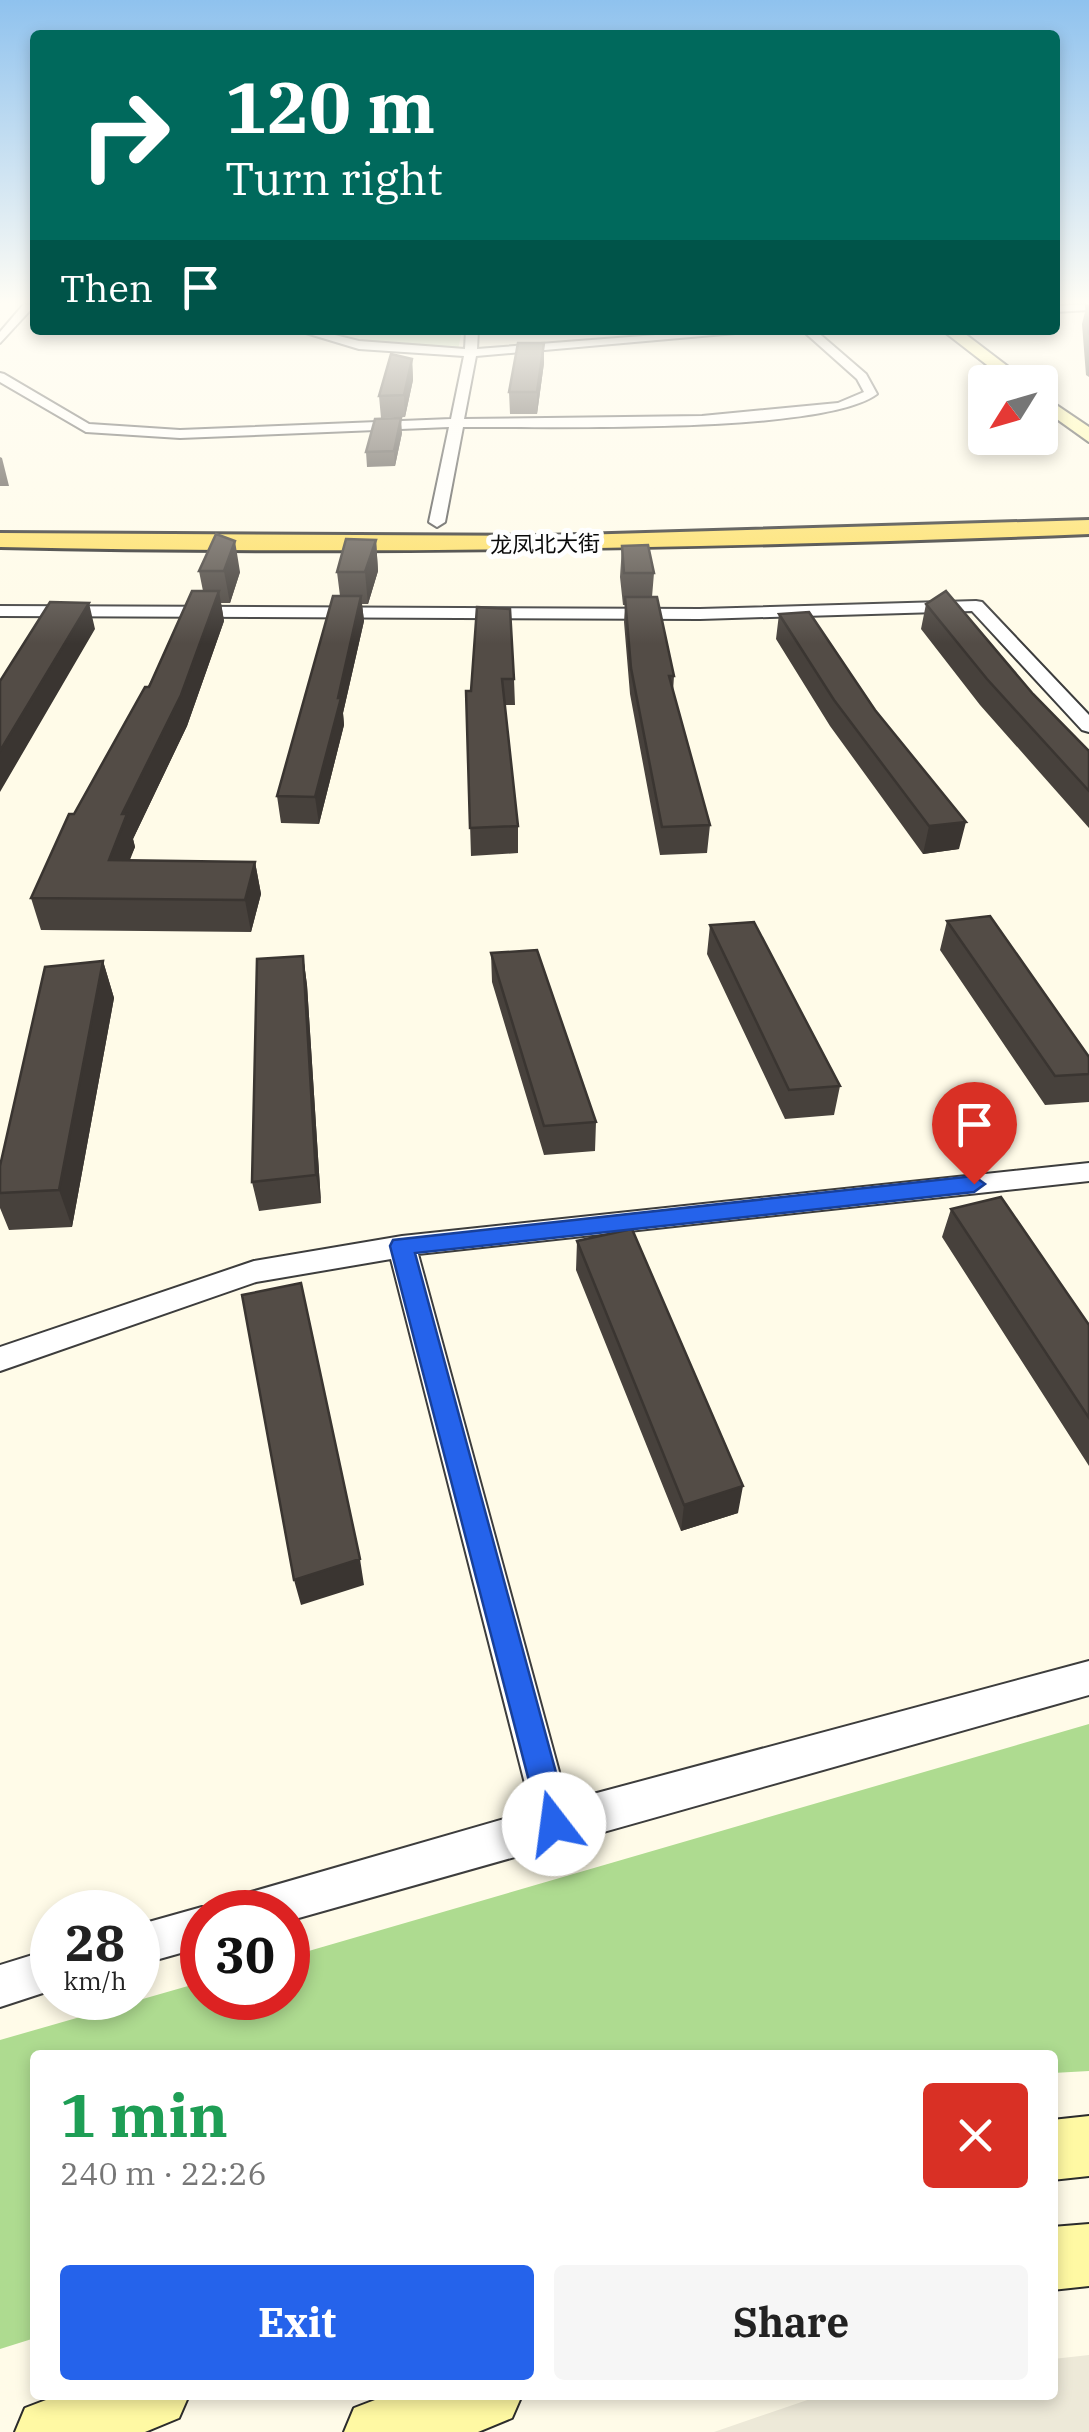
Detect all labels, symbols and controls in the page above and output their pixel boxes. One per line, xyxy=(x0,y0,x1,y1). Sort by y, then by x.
text: 120 m xyxy=(225,61,435,152)
icon: right xyxy=(60,70,190,200)
text: Turn right xyxy=(225,149,443,207)
icon: arrive xyxy=(173,260,228,315)
text: Then xyxy=(60,263,153,312)
north arrow xyxy=(968,365,1058,455)
map controls xyxy=(968,365,1058,455)
street label: 龙凤北大街 xyxy=(490,528,600,559)
pin xyxy=(932,1082,1017,1185)
icon: arrive xyxy=(947,1097,1002,1152)
position arrow xyxy=(502,1772,606,1876)
speed limit sign: 30 xyxy=(180,1890,310,2020)
text: 28 xyxy=(65,1910,125,1975)
text: km/h xyxy=(63,1964,127,1997)
text: 1 min xyxy=(60,2075,228,2154)
button: close xyxy=(923,2083,1028,2188)
text: 240 m · 22:26 xyxy=(60,2152,267,2194)
button: Exit xyxy=(60,2265,534,2380)
button: Share xyxy=(554,2265,1028,2380)

